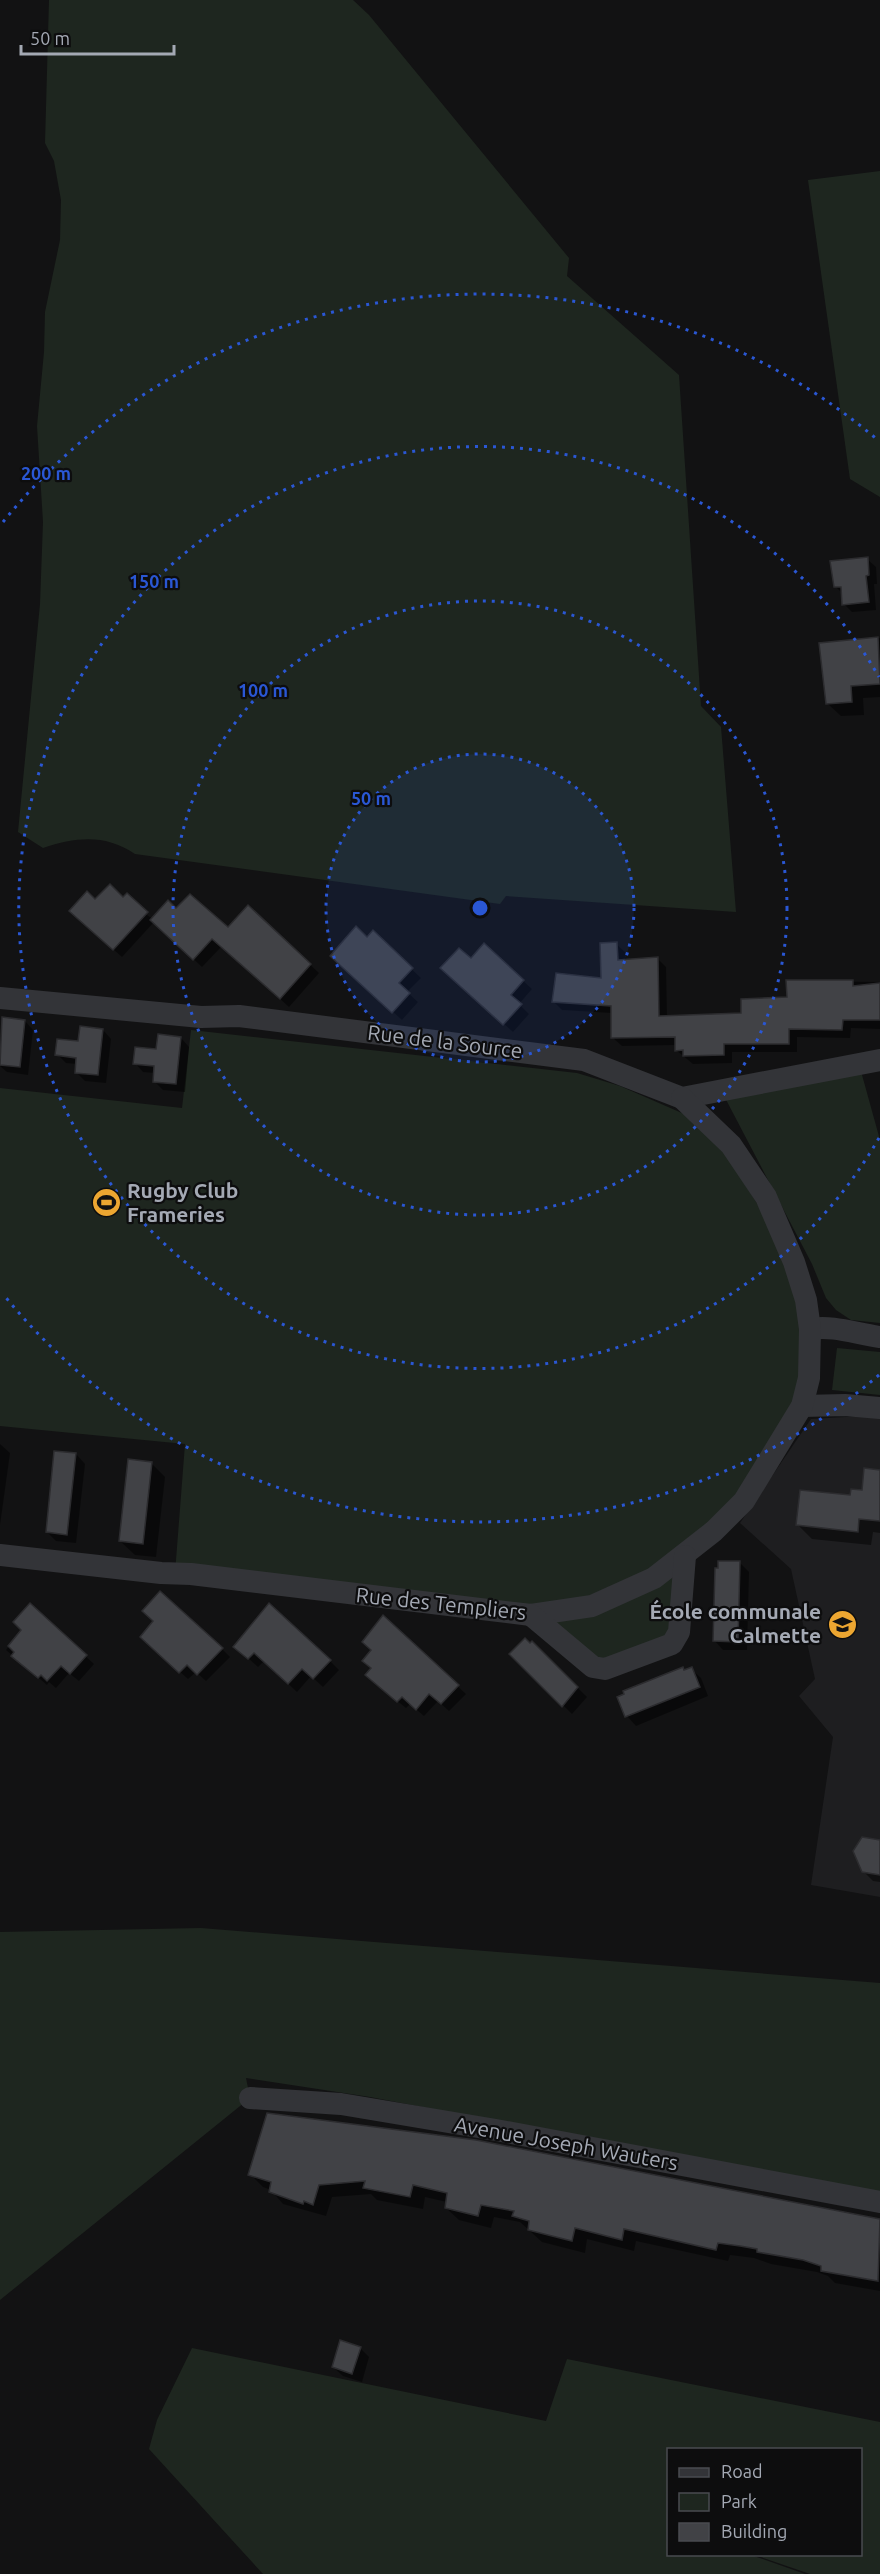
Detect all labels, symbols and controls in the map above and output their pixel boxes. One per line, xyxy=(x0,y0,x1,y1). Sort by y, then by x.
scale bar xyxy=(21,18,174,56)
text: 50 m xyxy=(30,28,70,48)
text: 200 m xyxy=(21,463,71,483)
text: 150 m xyxy=(129,571,179,591)
text: 100 m xyxy=(238,680,288,700)
text: 50 m xyxy=(351,788,391,808)
centre of rings xyxy=(470,898,490,918)
street label: Rue de la Source xyxy=(366,1020,524,1062)
place label: Rugby Club Frameries xyxy=(127,1178,238,1226)
sports icon: Rugby Club Frameries xyxy=(90,1187,122,1219)
street label: Rue des Templiers xyxy=(355,1582,527,1624)
place label: École communale Calmette xyxy=(650,1599,821,1647)
school or university icon: École communale Calmette xyxy=(826,1608,858,1640)
street label: Avenue Joseph Wauters xyxy=(452,2112,680,2175)
legend xyxy=(667,2448,862,2556)
text: Road xyxy=(721,2461,763,2481)
text: Park xyxy=(721,2491,757,2511)
text: Building xyxy=(721,2521,787,2541)

